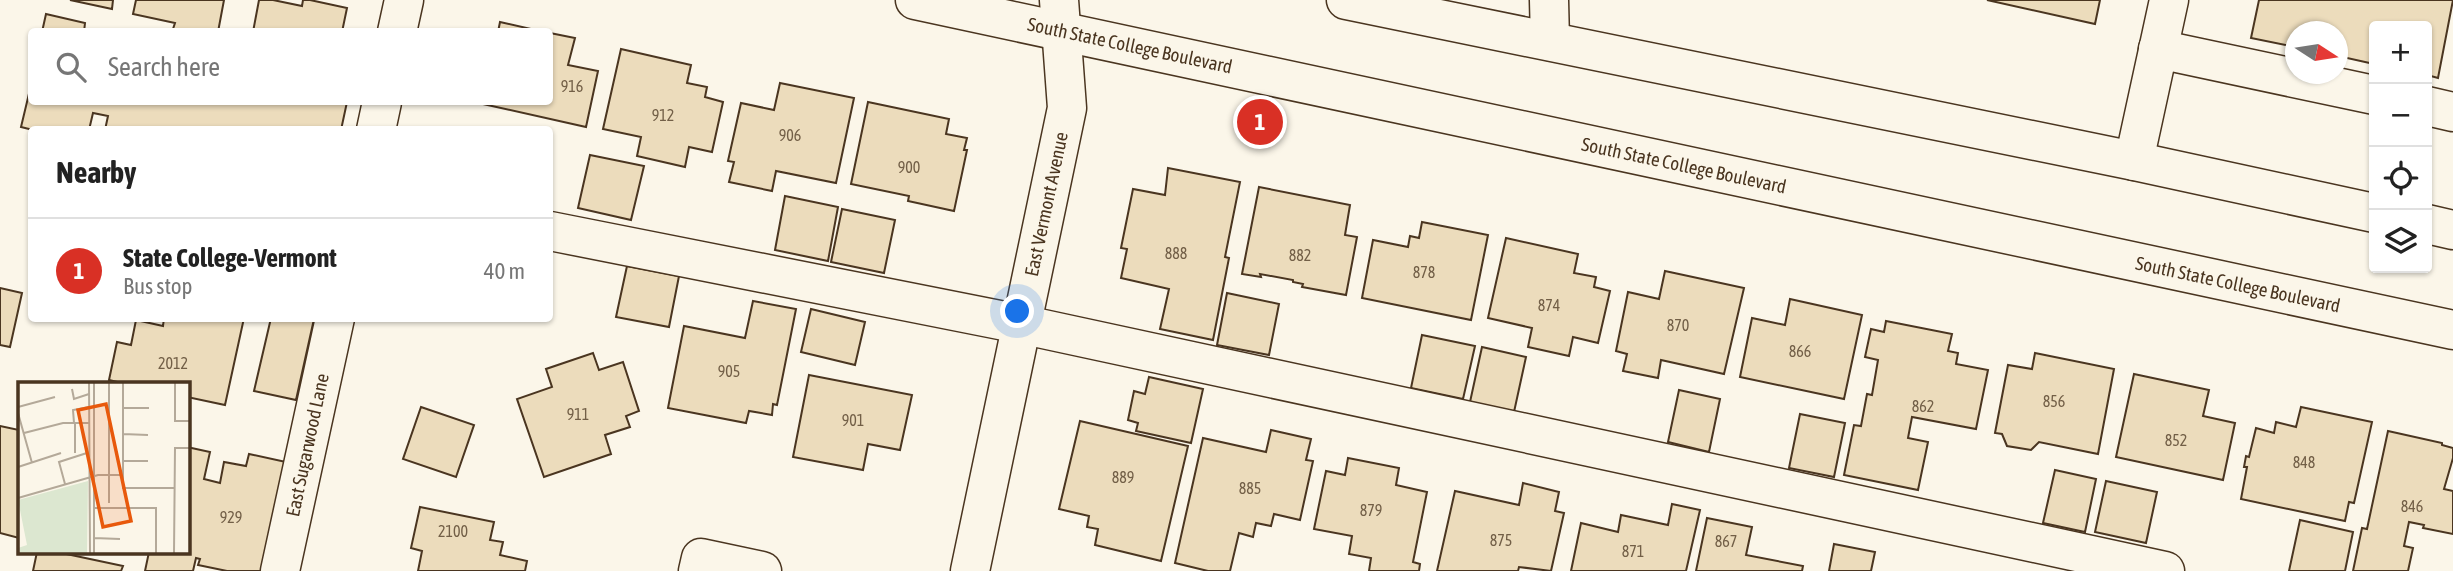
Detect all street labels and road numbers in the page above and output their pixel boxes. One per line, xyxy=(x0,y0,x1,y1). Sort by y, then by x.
street label: South State College Boulevard xyxy=(1026,13,1234,77)
street label: East Vermont Avenue xyxy=(1020,130,1072,278)
street label: South State College Boulevard xyxy=(1580,133,1788,197)
street label: South State College Boulevard xyxy=(2134,252,2342,316)
street label: East Sugarwood Lane xyxy=(281,371,333,519)

